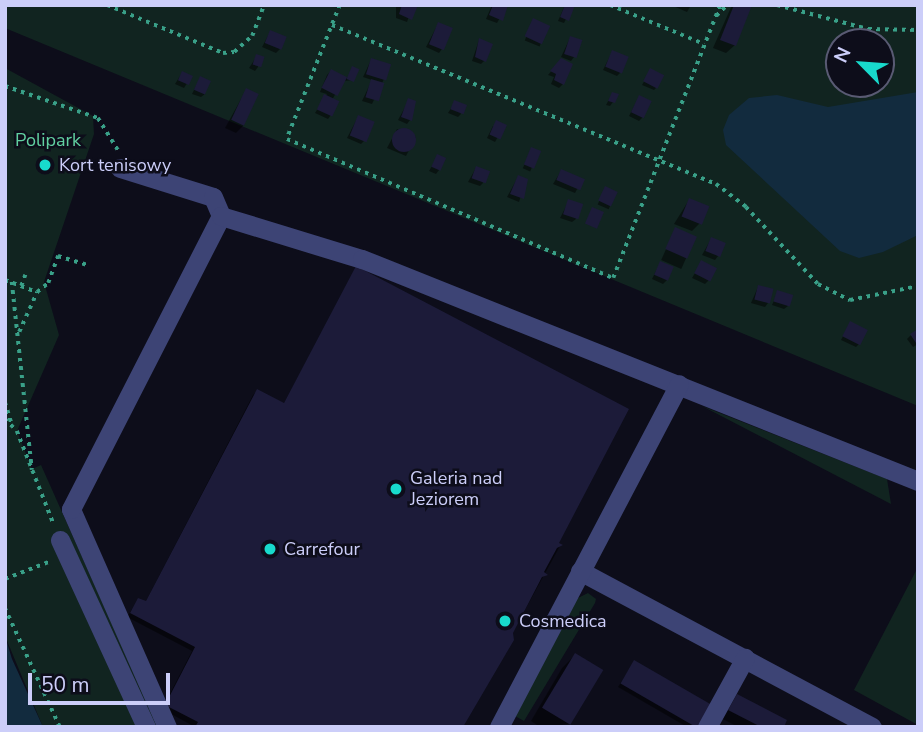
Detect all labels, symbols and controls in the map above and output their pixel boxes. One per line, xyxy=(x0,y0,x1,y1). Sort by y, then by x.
north arrow xyxy=(825,28,895,98)
text: N xyxy=(828,43,858,67)
park label: Polipark xyxy=(15,129,81,151)
place label: Kort tenisowy xyxy=(59,154,171,176)
marker: Kort tenisowy xyxy=(37,157,53,173)
place label: Galeria nad Jeziorem xyxy=(410,468,502,510)
marker: Galeria nad Jeziorem xyxy=(388,481,404,497)
place label: Carrefour xyxy=(284,538,360,560)
marker: Carrefour xyxy=(262,541,278,557)
place label: Cosmedica xyxy=(519,610,607,632)
marker: Cosmedica xyxy=(497,613,513,629)
scale bar xyxy=(32,658,173,702)
text: 50 m xyxy=(41,671,90,699)

